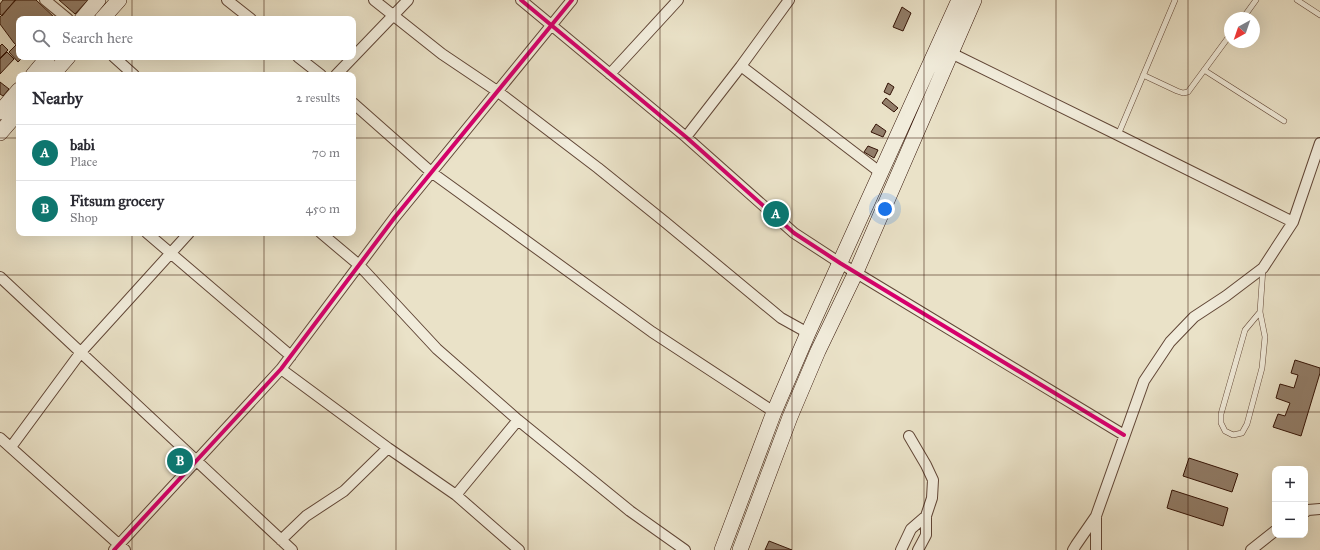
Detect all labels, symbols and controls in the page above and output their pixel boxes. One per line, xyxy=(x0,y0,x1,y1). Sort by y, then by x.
north arrow xyxy=(1224,12,1260,48)
search box xyxy=(16,16,356,60)
icon: search xyxy=(30,27,52,49)
text: Search here xyxy=(62,29,133,47)
text: Nearby xyxy=(32,88,83,109)
text: 2 results xyxy=(296,90,340,106)
text: babi xyxy=(70,136,95,154)
text: A xyxy=(41,145,49,161)
text: 70 m xyxy=(312,145,340,161)
text: Place xyxy=(70,154,97,170)
text: Fitsum grocery xyxy=(70,192,164,210)
pin: A xyxy=(763,199,789,229)
your location xyxy=(875,199,895,219)
text: B xyxy=(41,201,49,217)
text: 450 m xyxy=(305,201,340,217)
text: Shop xyxy=(70,210,98,226)
pin: B xyxy=(167,446,193,476)
map controls xyxy=(1272,466,1308,538)
button: + xyxy=(1272,466,1308,502)
button: − xyxy=(1272,502,1308,538)

